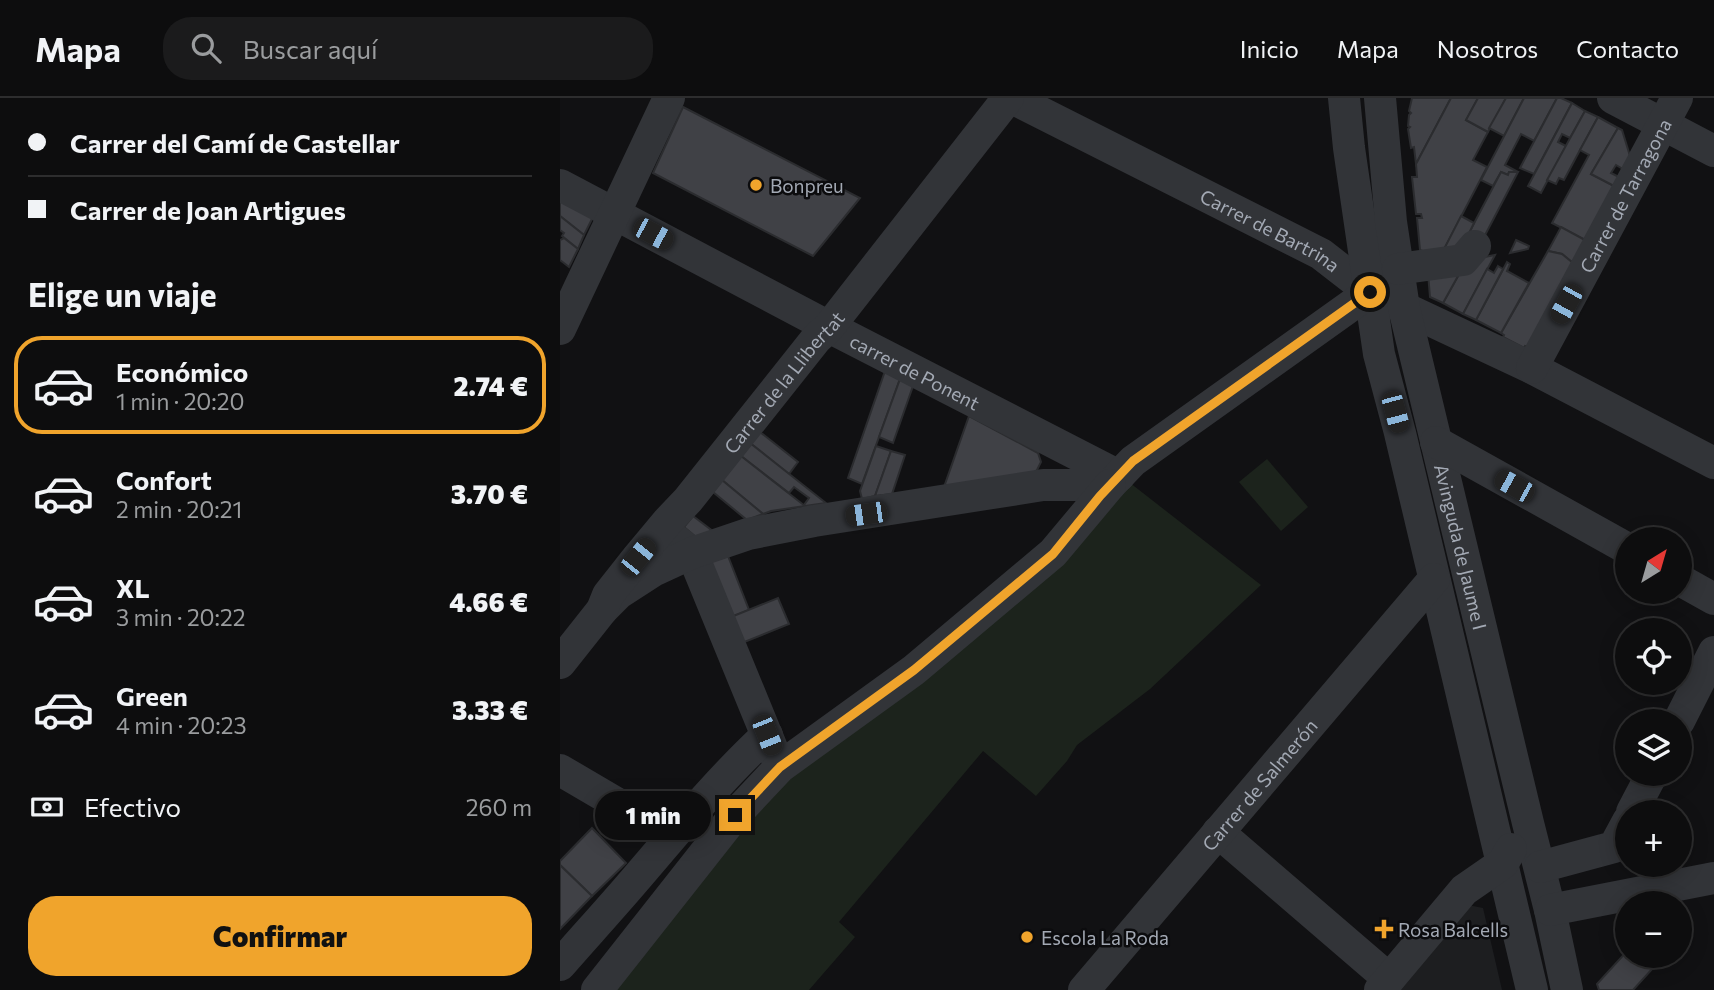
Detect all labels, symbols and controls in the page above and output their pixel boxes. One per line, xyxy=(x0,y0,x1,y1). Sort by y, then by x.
search box xyxy=(163,17,653,80)
text: Mapa xyxy=(35,28,121,69)
icon: search xyxy=(187,29,225,67)
text: Buscar aquí xyxy=(243,33,378,64)
text: Inicio xyxy=(1240,34,1299,63)
text: Mapa xyxy=(1337,34,1399,63)
text: Nosotros xyxy=(1437,34,1538,63)
text: Contacto xyxy=(1576,34,1679,63)
street label: Carrer de Tarragona xyxy=(1574,114,1675,276)
text: Carrer del Camí de Castellar xyxy=(70,127,400,158)
place label: Bonpreu xyxy=(770,174,844,197)
marker: Bonpreu xyxy=(748,177,764,193)
street label: Carrer de Bartrina xyxy=(1197,184,1345,276)
text: Carrer de Joan Artigues xyxy=(70,194,346,225)
car xyxy=(630,215,677,253)
text: Elige un viaje xyxy=(28,274,217,314)
route start xyxy=(1354,276,1386,308)
car xyxy=(1547,281,1586,327)
street label: Carrer de la Llibertat xyxy=(718,306,849,458)
street label: carrer de Ponent xyxy=(846,328,984,414)
icon: car xyxy=(32,354,95,417)
text: Económico xyxy=(116,356,248,387)
text: 2.74 € xyxy=(453,370,528,401)
text: 1 min · 20:20 xyxy=(116,387,244,415)
car xyxy=(1380,389,1411,435)
icon: car xyxy=(32,462,95,525)
street label: Avinguda de Jaume I xyxy=(1430,462,1493,632)
text: Confort xyxy=(116,464,212,495)
car xyxy=(1491,467,1538,505)
text: 3.70 € xyxy=(451,478,528,509)
text: 2 min · 20:21 xyxy=(116,495,242,523)
car xyxy=(844,501,889,527)
north arrow xyxy=(1615,527,1692,604)
map controls xyxy=(1615,527,1692,968)
car xyxy=(617,534,660,580)
icon: car xyxy=(32,570,95,633)
text: XL xyxy=(116,572,150,603)
text: 4.66 € xyxy=(449,586,528,617)
text: 3 min · 20:22 xyxy=(116,603,246,631)
button: locate xyxy=(1615,618,1692,695)
icon: car xyxy=(32,678,95,741)
text: Green xyxy=(116,680,188,711)
text: 3.33 € xyxy=(452,694,528,725)
button: layers xyxy=(1615,709,1692,786)
text: 4 min · 20:23 xyxy=(116,711,247,739)
car xyxy=(750,712,785,758)
street label: Carrer de Salmerón xyxy=(1197,714,1322,855)
icon: cash xyxy=(28,788,66,826)
callout: 1 min xyxy=(595,790,710,840)
text: Efectivo xyxy=(84,791,181,822)
text: 260 m xyxy=(466,793,532,821)
route end xyxy=(719,799,751,831)
button: + xyxy=(1615,800,1692,877)
text: 1 min xyxy=(625,801,681,829)
button: − xyxy=(1615,891,1692,968)
button: Confirmar xyxy=(28,896,532,976)
place label: Rosa Balcells xyxy=(1398,918,1508,941)
marker: Rosa Balcells xyxy=(1376,921,1392,937)
place label: Escola La Roda xyxy=(1041,926,1169,949)
marker: Escola La Roda xyxy=(1019,929,1035,945)

